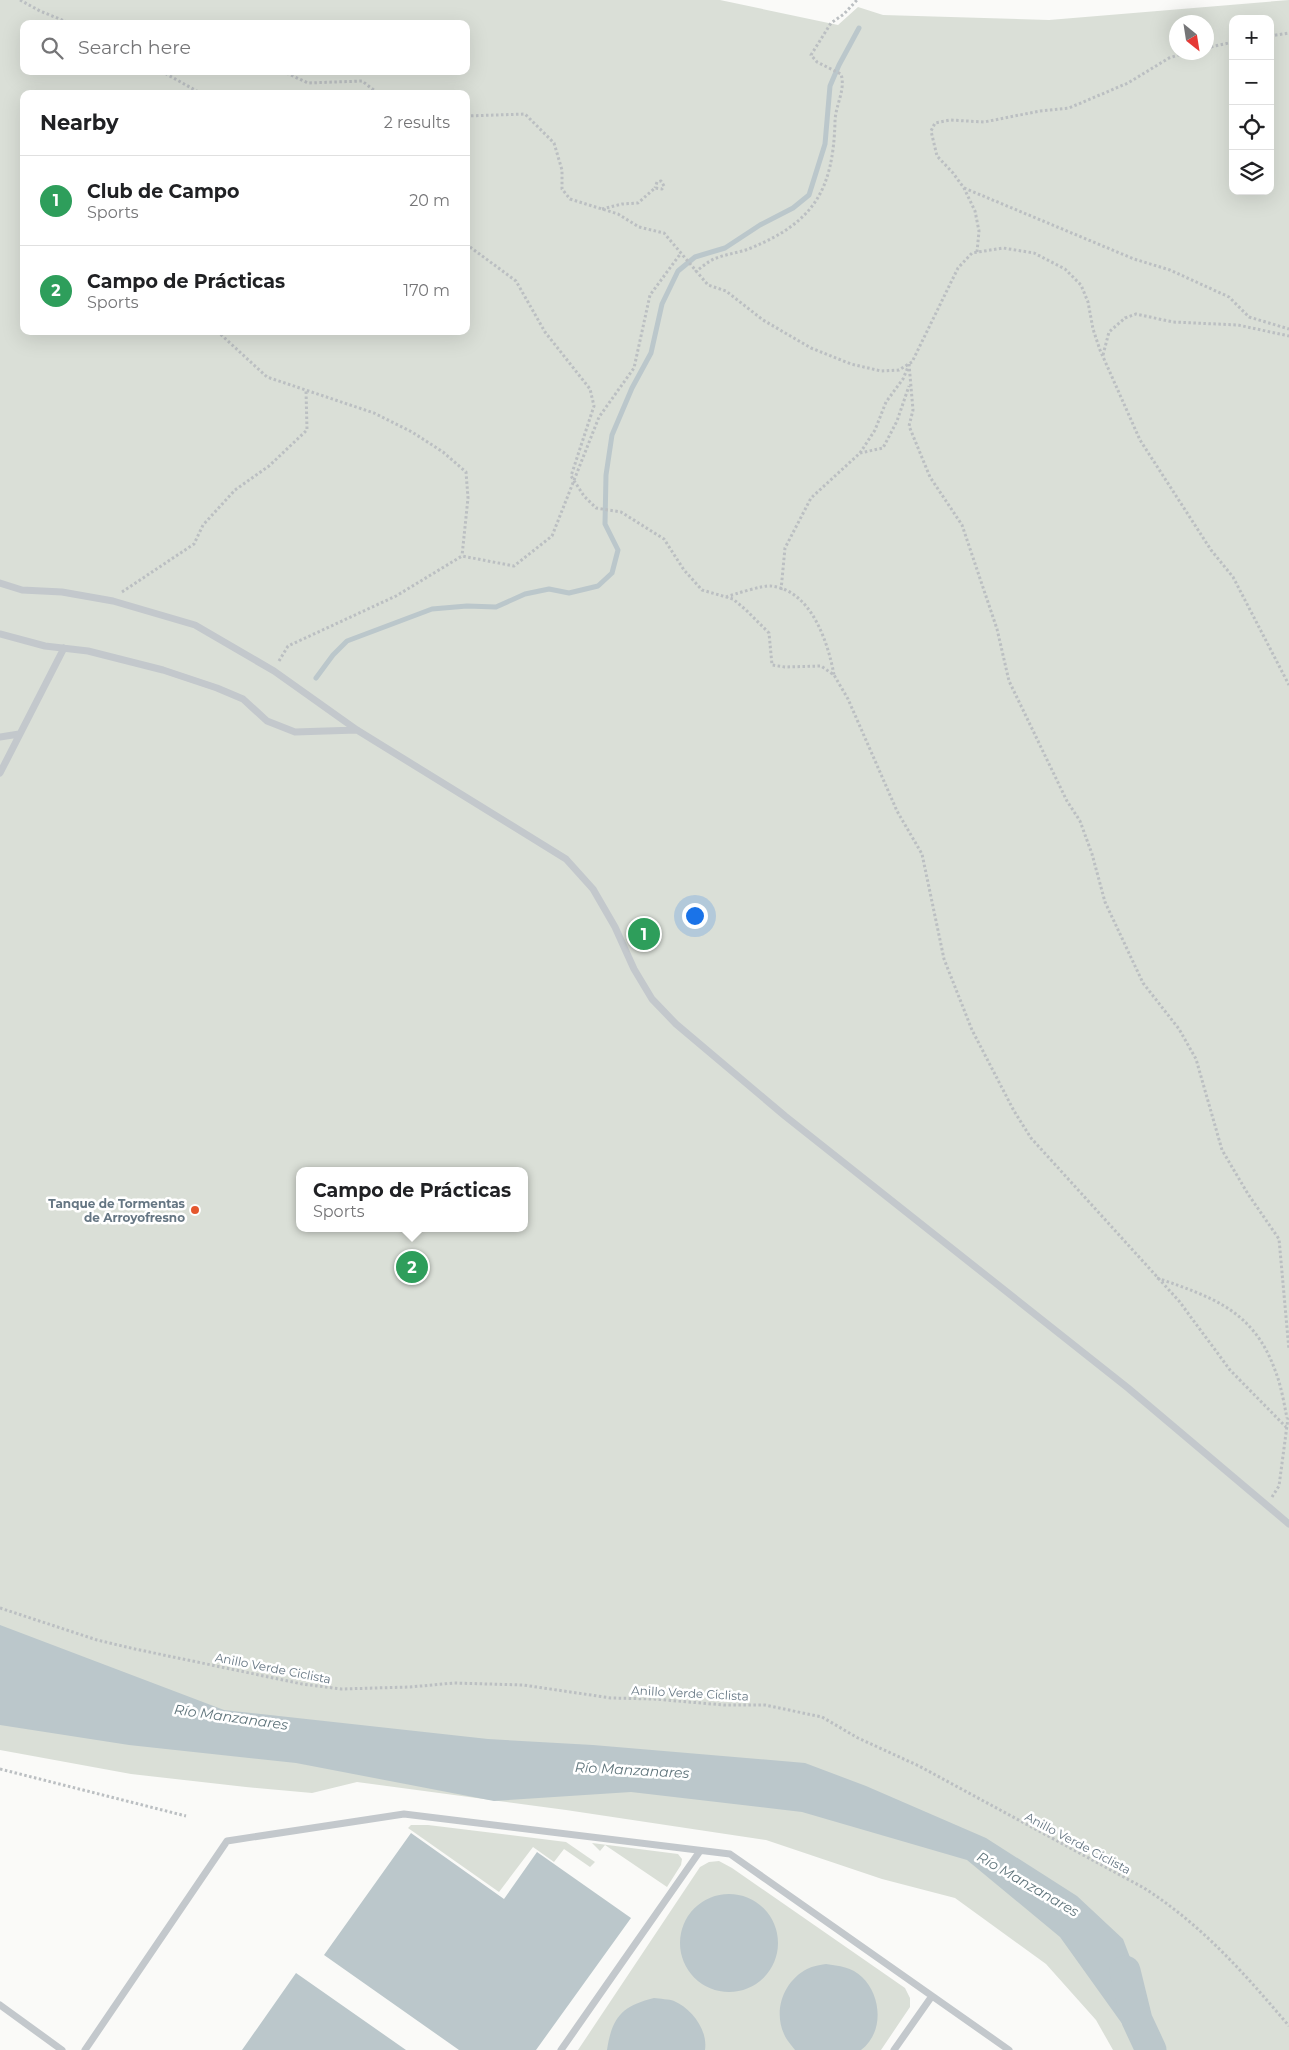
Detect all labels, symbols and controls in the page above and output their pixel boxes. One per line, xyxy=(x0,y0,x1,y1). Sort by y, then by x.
north arrow xyxy=(1169,15,1214,60)
map controls xyxy=(1229,15,1274,195)
button: + xyxy=(1229,15,1274,60)
search box xyxy=(20,20,470,75)
icon: search xyxy=(38,34,66,62)
text: Search here xyxy=(78,36,191,59)
button: − xyxy=(1229,60,1274,105)
button: locate xyxy=(1229,105,1274,150)
text: Nearby xyxy=(40,110,119,135)
text: 2 results xyxy=(384,113,450,132)
button: layers xyxy=(1229,150,1274,195)
text: Club de Campo xyxy=(87,180,239,203)
text: 1 xyxy=(53,191,59,210)
text: 20 m xyxy=(409,191,450,210)
text: Sports xyxy=(87,203,139,222)
text: Campo de Prácticas xyxy=(87,270,285,293)
text: 2 xyxy=(51,281,61,300)
text: 170 m xyxy=(403,281,450,300)
text: Sports xyxy=(87,293,139,312)
your location xyxy=(682,903,708,929)
pin: 1 xyxy=(628,915,660,953)
popup xyxy=(296,1167,528,1232)
text: Campo de Prácticas xyxy=(313,1179,511,1202)
place label: Tanque de Tormentas de Arroyofresno xyxy=(48,1196,186,1225)
text: Sports xyxy=(313,1202,365,1221)
marker: Tanque de Tormentas de Arroyofresno xyxy=(189,1204,201,1216)
pin: 2 xyxy=(396,1248,428,1286)
street label: Anillo Verde Ciclista xyxy=(214,1649,332,1687)
street label: Anillo Verde Ciclista xyxy=(631,1682,749,1704)
water label: Río Manzanares xyxy=(173,1700,289,1734)
water label: Río Manzanares xyxy=(574,1758,690,1782)
street label: Anillo Verde Ciclista xyxy=(1023,1809,1133,1877)
water label: Río Manzanares xyxy=(974,1847,1082,1921)

